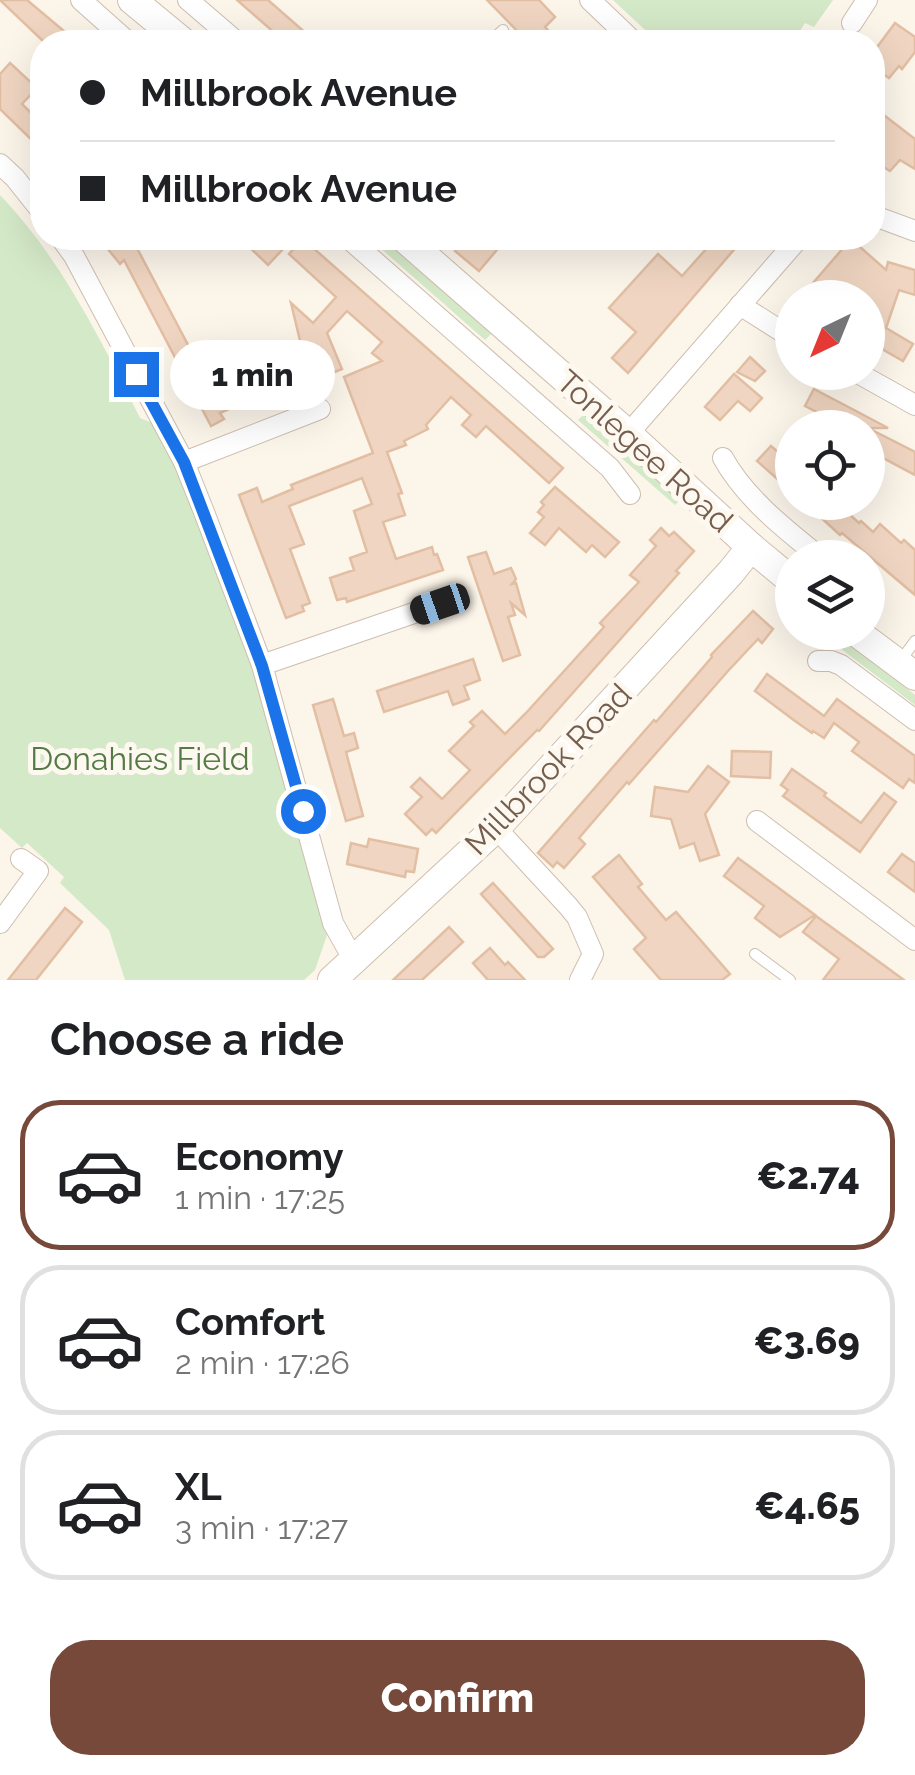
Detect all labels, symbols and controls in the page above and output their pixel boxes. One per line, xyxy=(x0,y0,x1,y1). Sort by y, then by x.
text: Millbrook Avenue xyxy=(140,70,457,115)
text: Millbrook Avenue xyxy=(140,166,457,211)
north arrow xyxy=(775,280,885,390)
map controls xyxy=(775,280,885,650)
callout: 1 min xyxy=(171,339,336,409)
route end xyxy=(114,352,159,397)
text: 1 min xyxy=(211,356,294,393)
street label: Tonlegee Road xyxy=(550,363,740,539)
button: locate xyxy=(775,410,885,520)
button: layers xyxy=(775,540,885,650)
car xyxy=(407,580,473,628)
street label: Millbrook Road xyxy=(457,676,639,862)
park label: Donahies Field xyxy=(30,740,250,777)
route start xyxy=(281,789,326,834)
text: Choose a ride xyxy=(50,1013,344,1066)
icon: car xyxy=(55,1130,145,1220)
text: Economy xyxy=(175,1134,344,1179)
text: €2.74 xyxy=(757,1153,860,1198)
text: 1 min · 17:25 xyxy=(175,1179,345,1216)
icon: car xyxy=(55,1295,145,1385)
text: Comfort xyxy=(175,1299,325,1344)
text: €3.69 xyxy=(753,1318,860,1363)
text: 2 min · 17:26 xyxy=(175,1344,350,1381)
icon: car xyxy=(55,1460,145,1550)
text: XL xyxy=(175,1464,222,1509)
text: €4.65 xyxy=(754,1483,860,1528)
text: 3 min · 17:27 xyxy=(175,1509,348,1546)
button: Confirm xyxy=(50,1640,865,1755)

